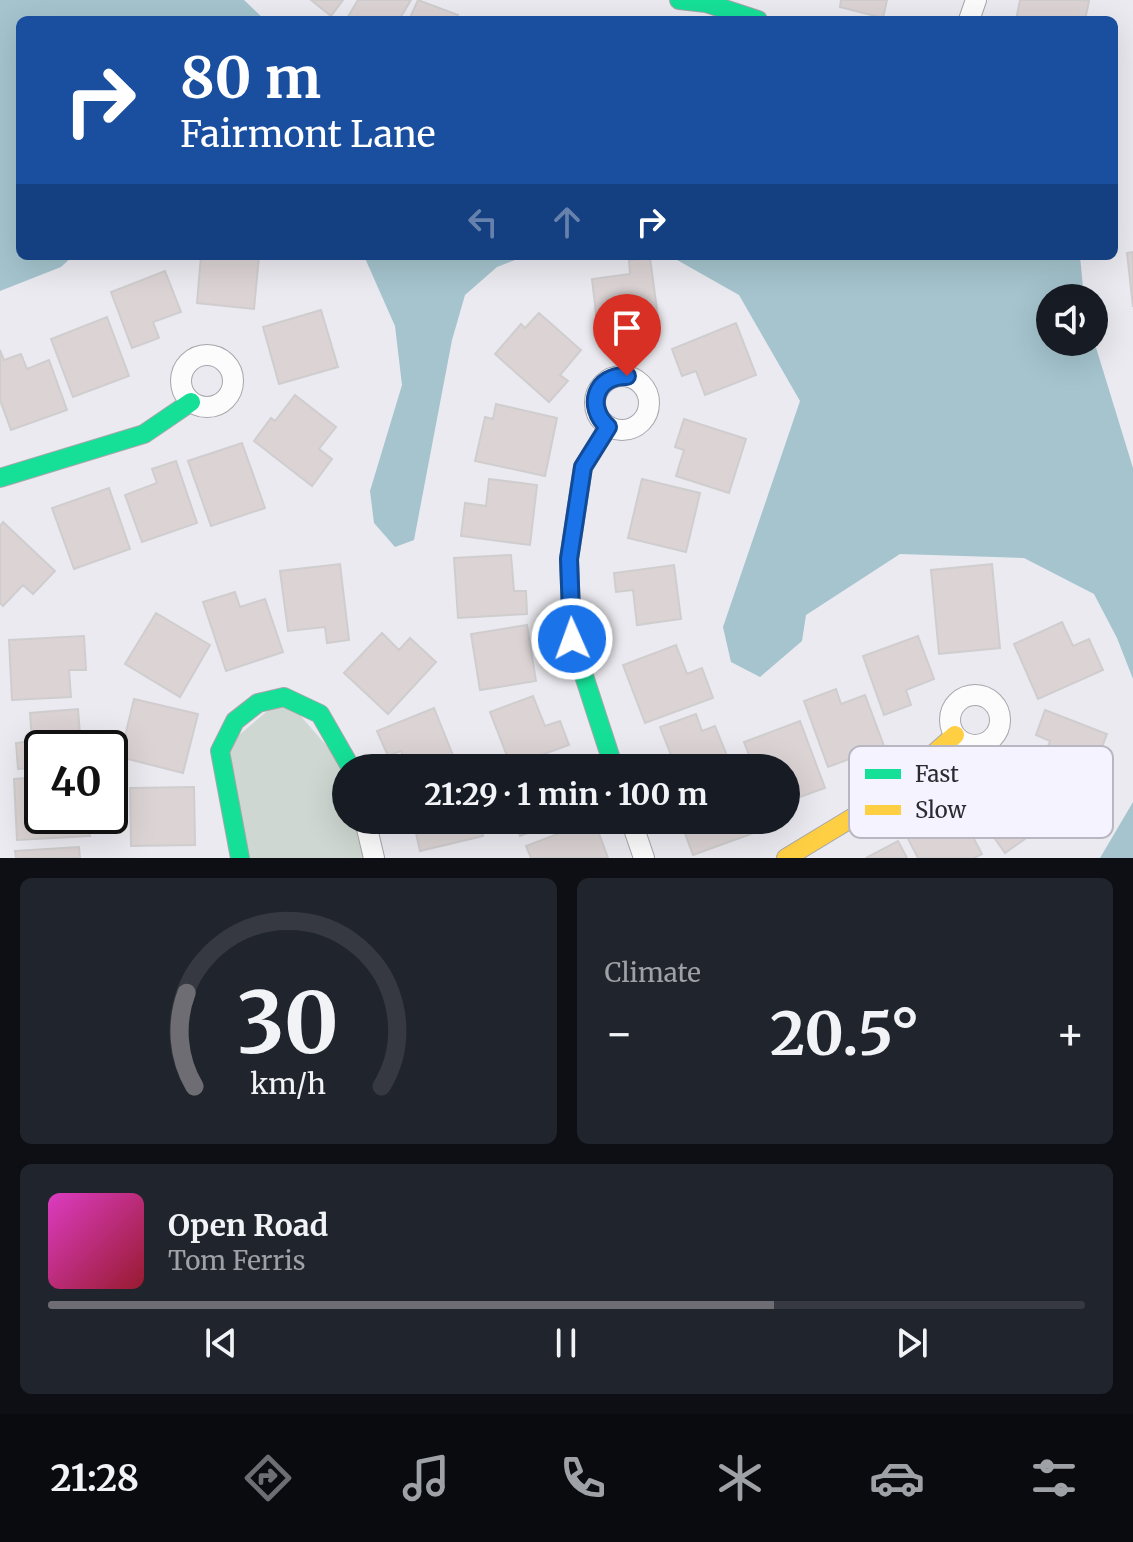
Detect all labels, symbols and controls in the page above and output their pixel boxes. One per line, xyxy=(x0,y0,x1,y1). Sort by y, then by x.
text: 80 m xyxy=(180,43,321,113)
icon: right xyxy=(48,48,152,152)
text: Fairmont Lane xyxy=(180,112,436,157)
icon: left xyxy=(461,200,505,244)
icon: ahead xyxy=(545,200,589,244)
icon: right xyxy=(629,200,673,244)
map controls xyxy=(1036,284,1108,356)
button: sound xyxy=(1036,284,1108,356)
pin xyxy=(593,294,661,376)
icon: arrive xyxy=(605,306,649,350)
position arrow xyxy=(530,597,614,681)
speed limit sign: 40 xyxy=(24,730,128,834)
legend xyxy=(849,746,1113,838)
text: Fast xyxy=(915,760,959,788)
text: 21:29 · 1 min · 100 m xyxy=(424,775,708,813)
text: Slow xyxy=(915,796,966,824)
text: Climate xyxy=(605,956,701,989)
text: 30 xyxy=(237,971,339,1076)
text: 20.5° xyxy=(770,996,920,1071)
text: − xyxy=(605,1006,634,1061)
text: + xyxy=(1056,1006,1085,1061)
text: km/h xyxy=(250,1066,326,1102)
text: Open Road xyxy=(168,1206,328,1244)
text: Tom Ferris xyxy=(168,1244,306,1277)
icon: previous xyxy=(199,1321,243,1365)
icon: pause xyxy=(544,1321,588,1365)
icon: next xyxy=(890,1321,934,1365)
icon: directions xyxy=(240,1450,296,1506)
icon: music xyxy=(398,1450,454,1506)
icon: phone xyxy=(555,1450,611,1506)
icon: climate xyxy=(712,1450,768,1506)
icon: car xyxy=(869,1450,925,1506)
icon: filters xyxy=(1026,1450,1082,1506)
text: 21:28 xyxy=(51,1456,139,1501)

